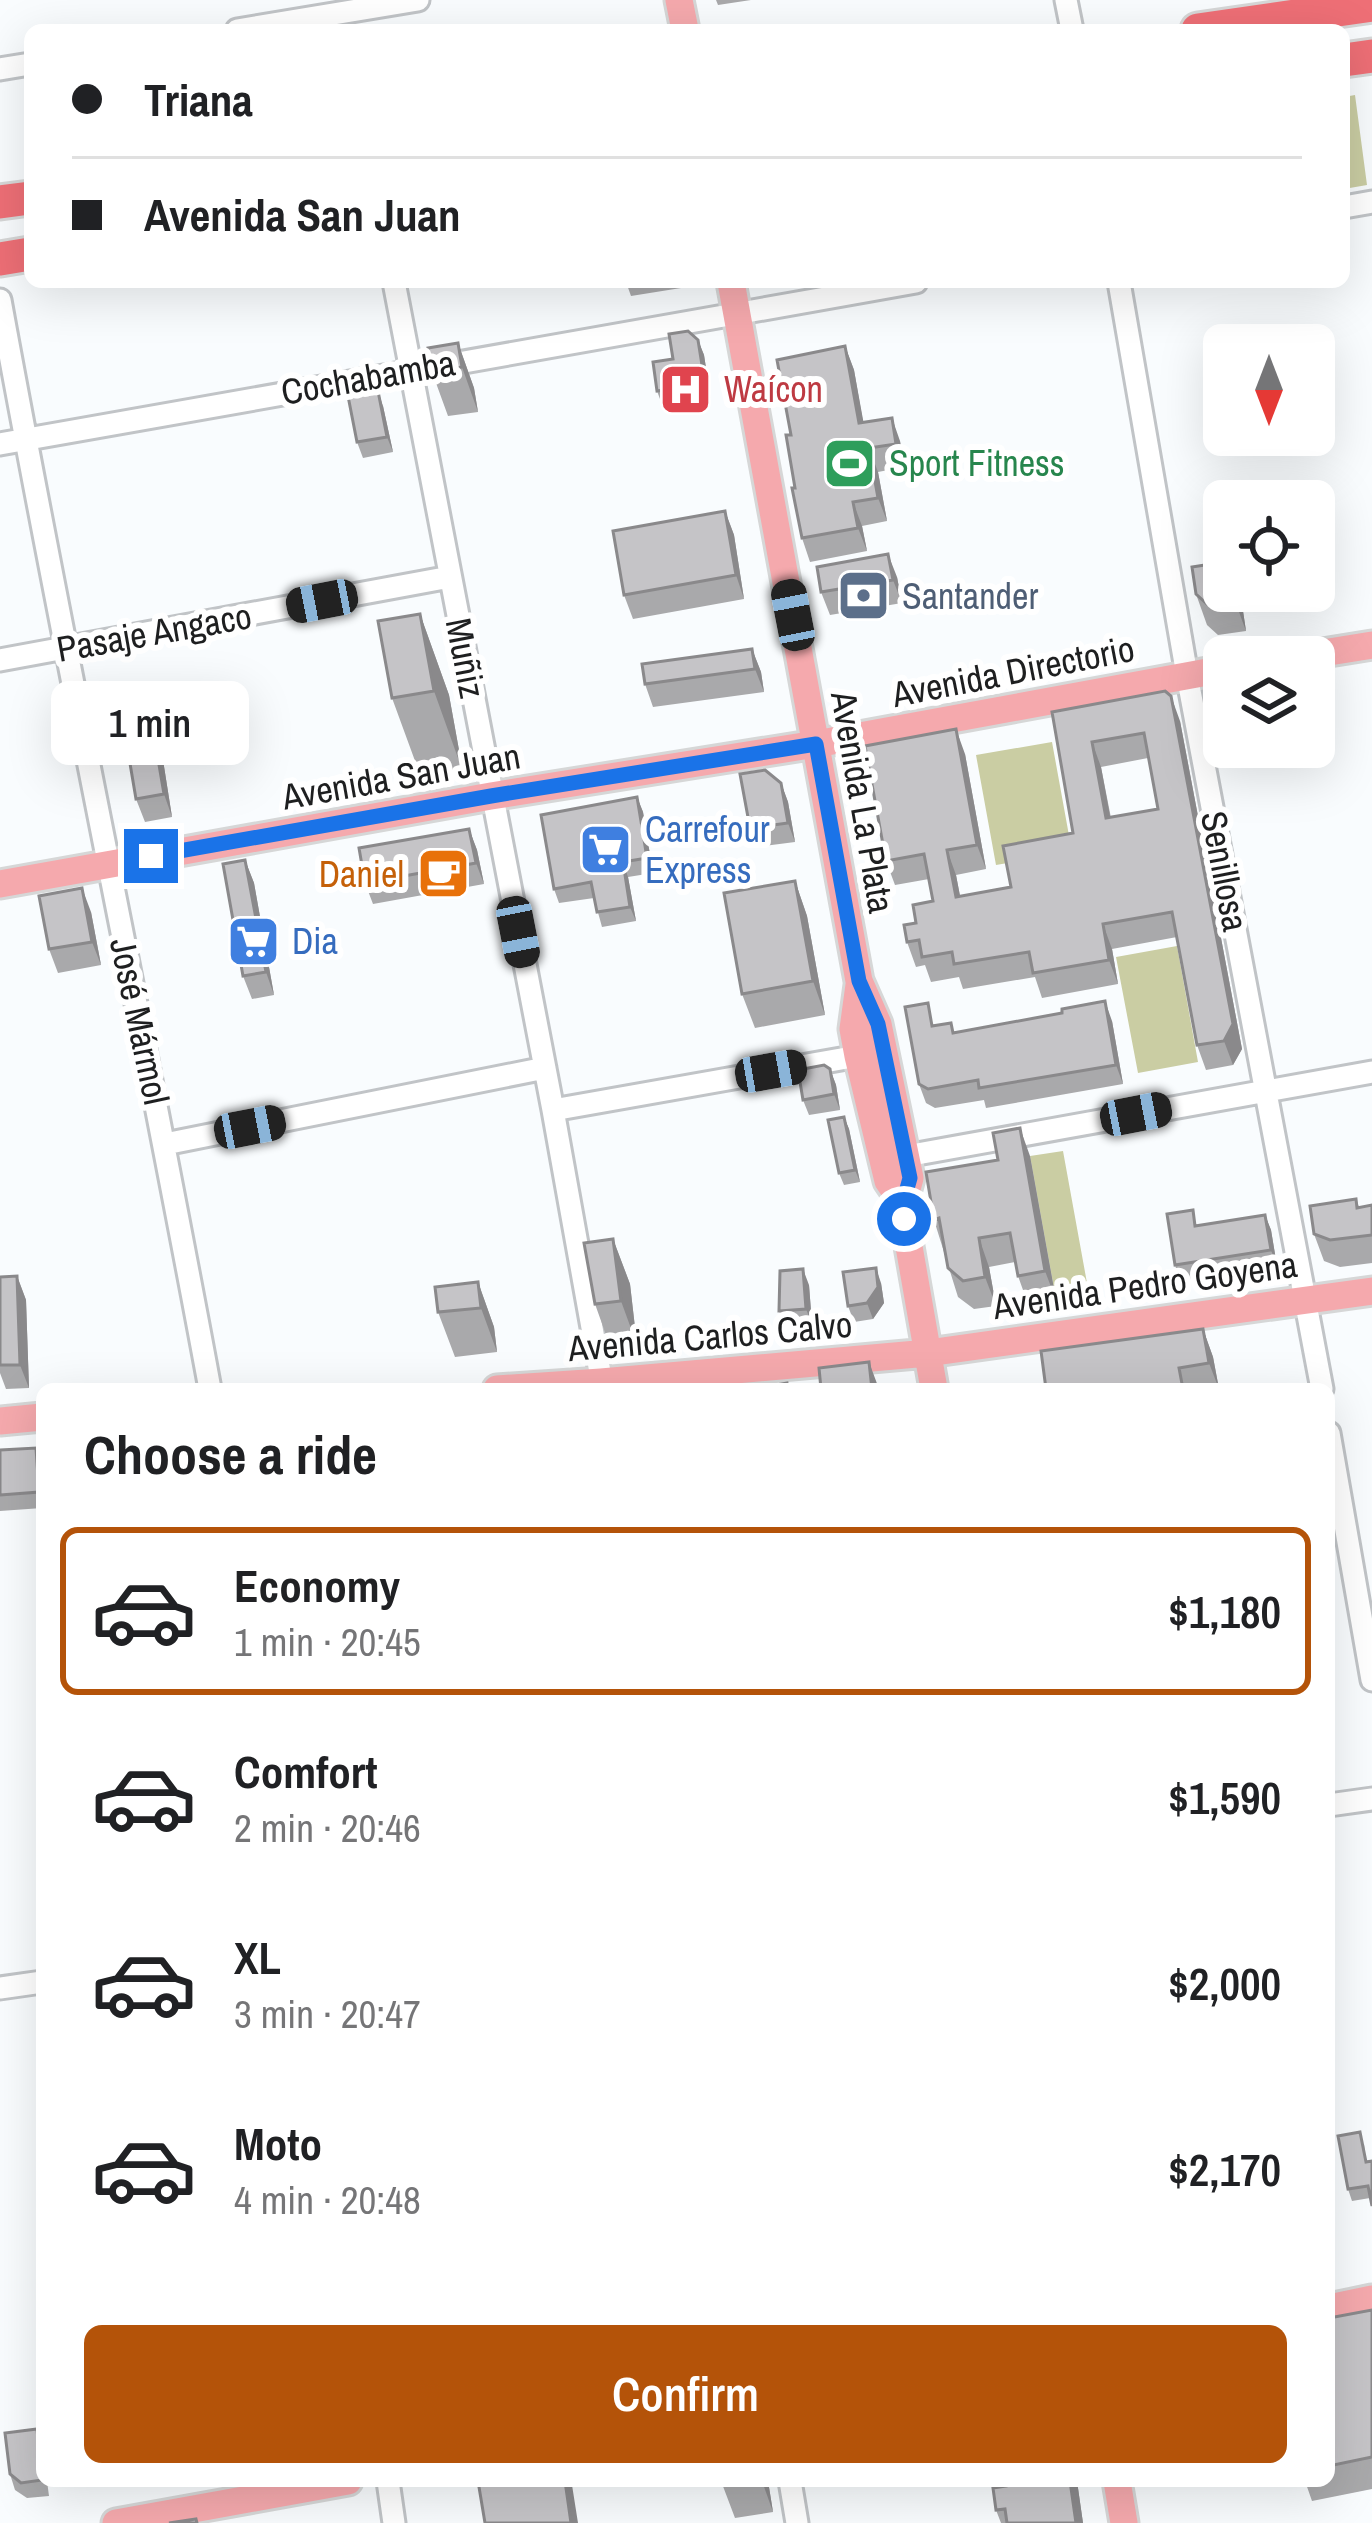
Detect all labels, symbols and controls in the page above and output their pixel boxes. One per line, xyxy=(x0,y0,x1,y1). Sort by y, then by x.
text: Triana xyxy=(144,69,253,130)
text: Avenida San Juan xyxy=(144,184,461,245)
north arrow xyxy=(1203,324,1335,456)
map controls xyxy=(1203,324,1335,768)
street label: Cochabamba xyxy=(277,338,459,416)
hospital icon: Waícon xyxy=(657,361,713,417)
place label: Waícon xyxy=(724,365,823,413)
sports icon: Sport Fitness xyxy=(822,435,878,491)
place label: Sport Fitness xyxy=(889,439,1065,487)
button: locate xyxy=(1203,480,1335,612)
bank icon: Santander xyxy=(835,568,891,624)
place label: Santander xyxy=(902,572,1038,620)
car xyxy=(283,576,361,626)
car xyxy=(768,576,818,654)
street label: Pasaje Angaco xyxy=(53,591,255,673)
street label: Muñiz xyxy=(435,614,497,702)
street label: Avenida Directorio xyxy=(887,624,1138,718)
button: layers xyxy=(1203,636,1335,768)
callout: 1 min xyxy=(52,682,250,766)
street label: Avenida La Plata xyxy=(820,686,906,917)
text: 1 min xyxy=(109,697,191,749)
street label: Avenida San Juan xyxy=(277,731,524,821)
place label: Carrefour Express xyxy=(645,805,770,894)
street label: Senillosa xyxy=(1190,807,1260,935)
supermarket icon: Carrefour Express xyxy=(578,822,634,878)
route end xyxy=(124,829,178,883)
cafe icon: Daniel xyxy=(415,846,471,902)
place label: Daniel xyxy=(319,850,404,898)
car xyxy=(493,893,543,971)
supermarket icon: Dia xyxy=(225,913,281,969)
place label: Dia xyxy=(292,917,338,965)
street label: José Mármol xyxy=(99,933,181,1109)
car xyxy=(732,1047,810,1095)
car xyxy=(1097,1089,1175,1139)
car xyxy=(211,1102,289,1152)
route start xyxy=(877,1192,931,1246)
street label: Avenida Pedro Goyena xyxy=(989,1240,1300,1330)
street label: Avenida Carlos Calvo xyxy=(565,1300,854,1372)
text: Choose a ride xyxy=(84,1418,377,1491)
text: Economy xyxy=(234,1555,400,1616)
icon: car xyxy=(90,1557,198,1665)
text: $1,180 xyxy=(1168,1581,1281,1642)
text: 1 min · 20:45 xyxy=(234,1616,421,1668)
text: Comfort xyxy=(234,1741,377,1802)
icon: car xyxy=(90,1743,198,1851)
text: $1,590 xyxy=(1168,1767,1281,1828)
text: 2 min · 20:46 xyxy=(234,1802,421,1854)
text: XL xyxy=(234,1927,281,1988)
icon: car xyxy=(90,1929,198,2037)
text: $2,000 xyxy=(1168,1953,1281,2014)
text: 3 min · 20:47 xyxy=(234,1988,421,2040)
text: Moto xyxy=(234,2113,322,2174)
icon: car xyxy=(90,2115,198,2223)
text: $2,170 xyxy=(1168,2139,1281,2200)
text: 4 min · 20:48 xyxy=(234,2174,421,2226)
button: Confirm xyxy=(84,2325,1287,2463)

